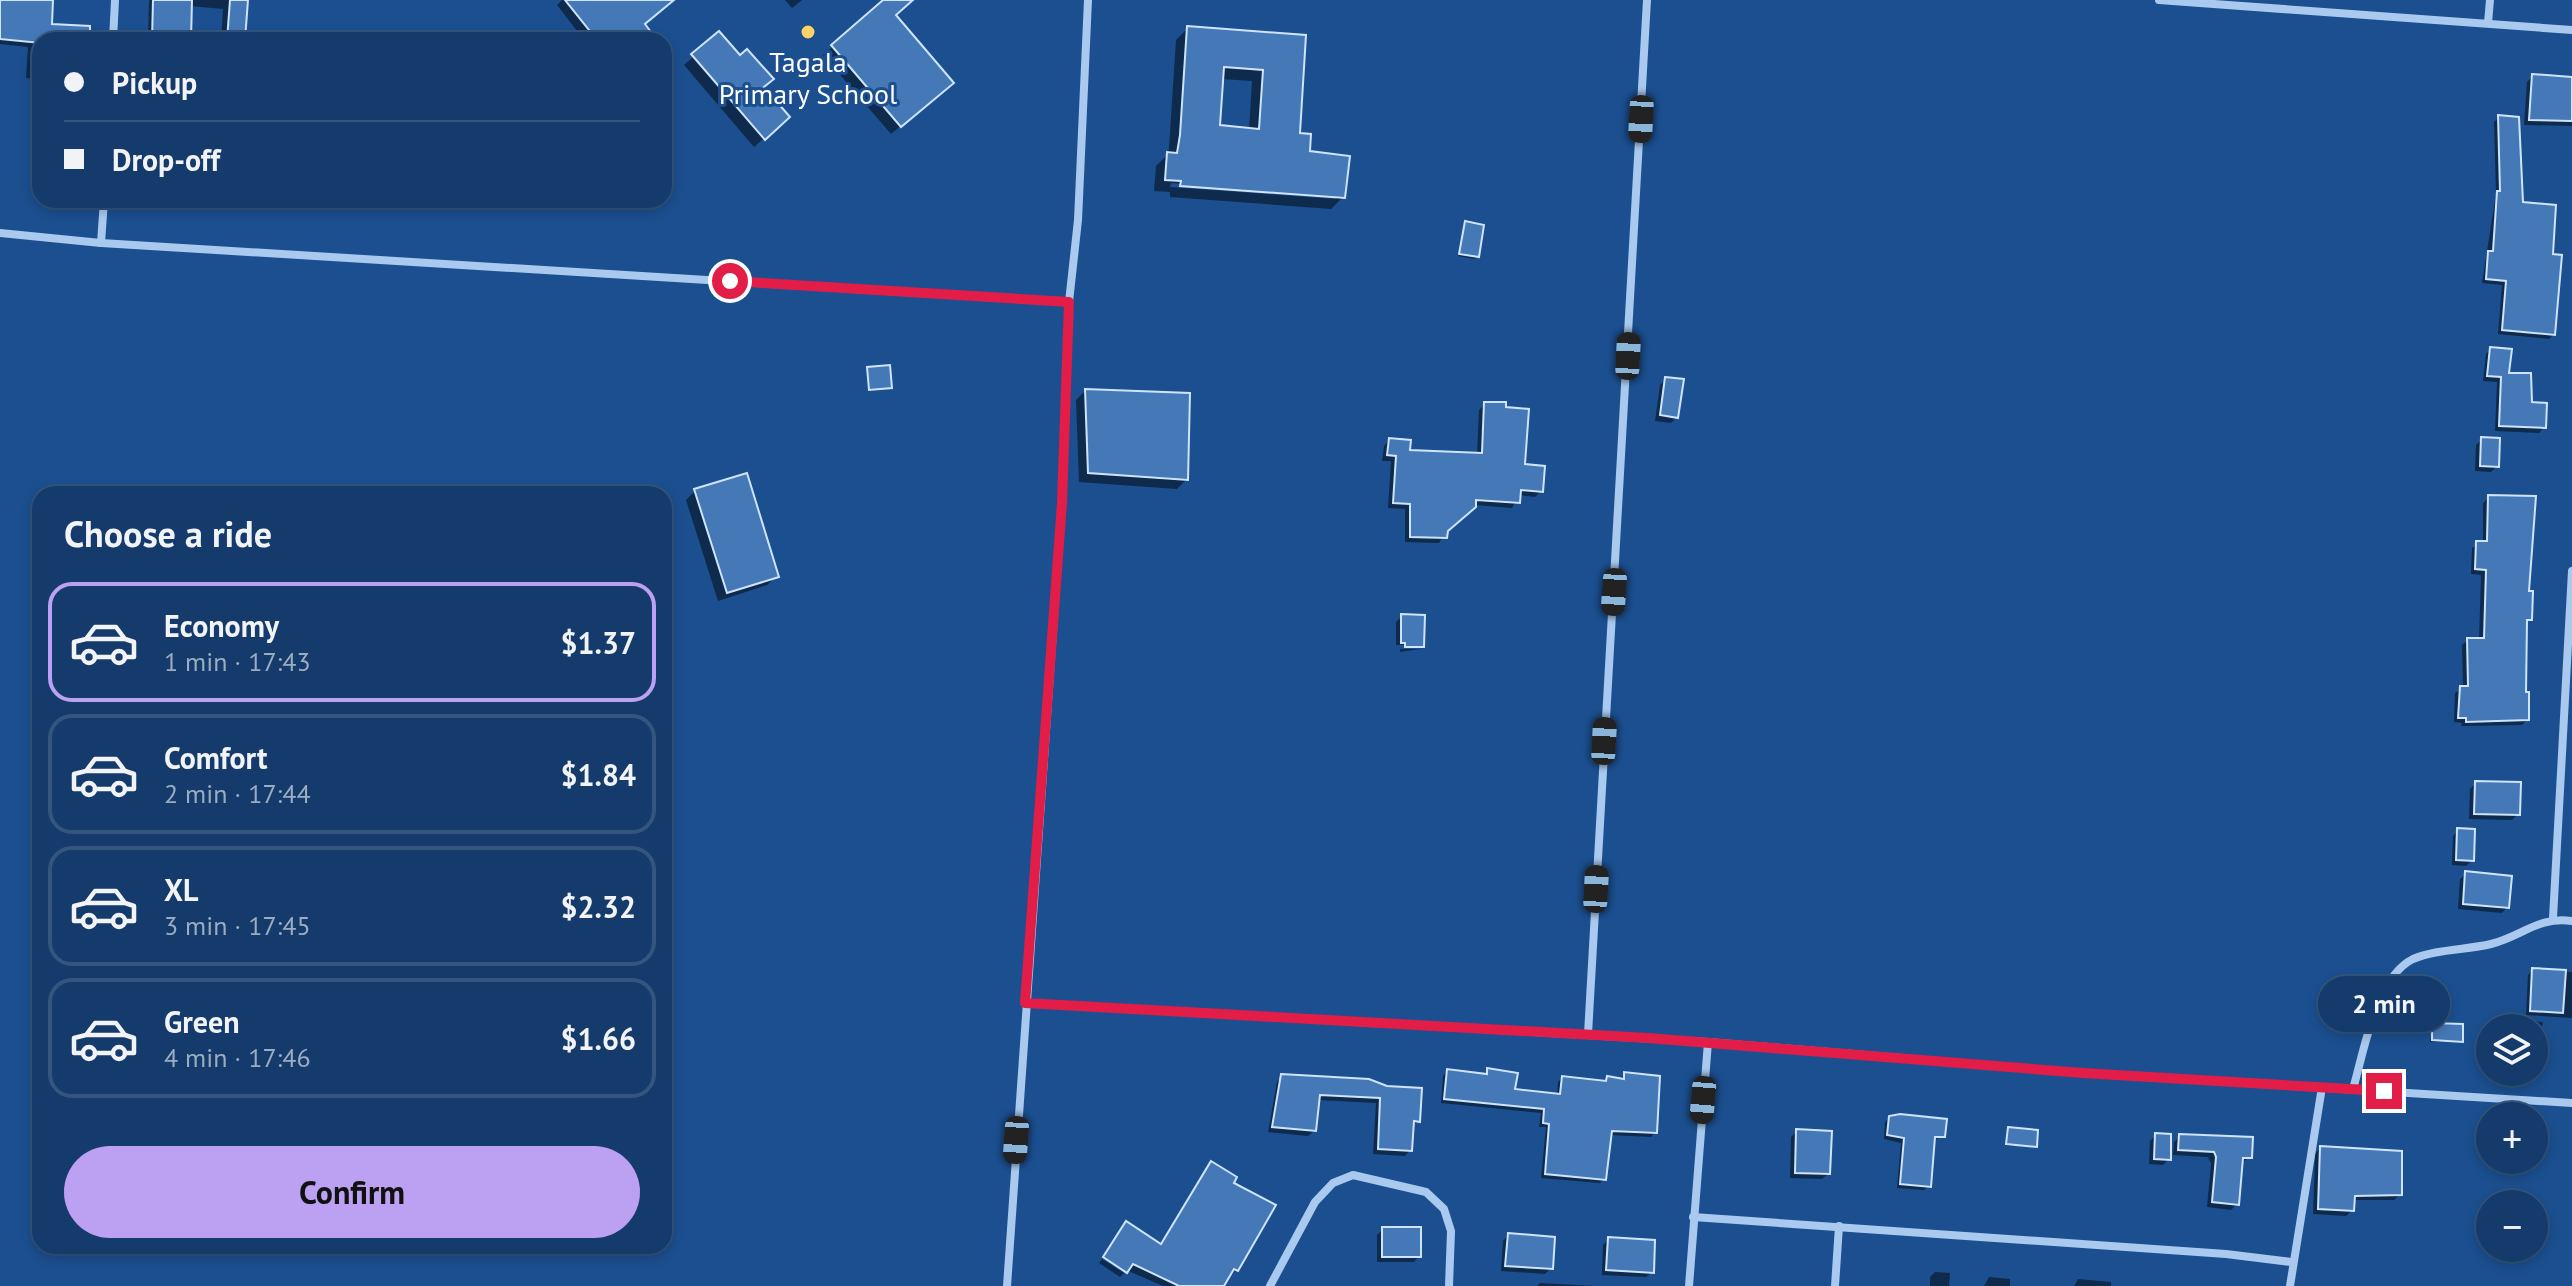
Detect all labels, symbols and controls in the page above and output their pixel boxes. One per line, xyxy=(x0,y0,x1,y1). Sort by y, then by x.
marker: Tagala Primary School xyxy=(799,23,817,41)
place label: Tagala Primary School xyxy=(719,43,897,112)
text: Pickup xyxy=(112,63,197,102)
car xyxy=(1628,94,1654,144)
text: Drop-off xyxy=(112,140,220,179)
route start xyxy=(712,263,748,299)
car xyxy=(1615,331,1641,381)
text: Choose a ride xyxy=(64,510,272,557)
car xyxy=(1600,567,1628,617)
icon: car xyxy=(68,606,140,678)
text: Economy xyxy=(164,606,279,645)
text: $1.37 xyxy=(561,623,636,662)
text: 1 min · 17:43 xyxy=(164,645,311,678)
car xyxy=(1591,716,1617,766)
icon: car xyxy=(68,738,140,810)
text: Comfort xyxy=(164,738,267,777)
text: $1.84 xyxy=(561,755,636,794)
text: 2 min · 17:44 xyxy=(164,777,311,810)
car xyxy=(1583,864,1609,914)
icon: car xyxy=(68,870,140,942)
text: XL xyxy=(164,870,198,909)
text: $2.32 xyxy=(561,887,636,926)
text: 3 min · 17:45 xyxy=(164,909,311,942)
callout: 2 min xyxy=(2318,975,2450,1031)
text: 2 min xyxy=(2352,987,2416,1020)
icon: car xyxy=(68,1002,140,1074)
text: Green xyxy=(164,1002,239,1041)
map controls xyxy=(2476,1014,2548,1262)
button: layers xyxy=(2476,1014,2548,1086)
text: $1.66 xyxy=(561,1019,636,1058)
text: 4 min · 17:46 xyxy=(164,1041,311,1074)
route end xyxy=(2366,1073,2402,1109)
car xyxy=(1689,1075,1717,1125)
button: + xyxy=(2476,1102,2548,1174)
car xyxy=(1002,1115,1030,1165)
button: Confirm xyxy=(64,1146,640,1238)
button: − xyxy=(2476,1190,2548,1262)

